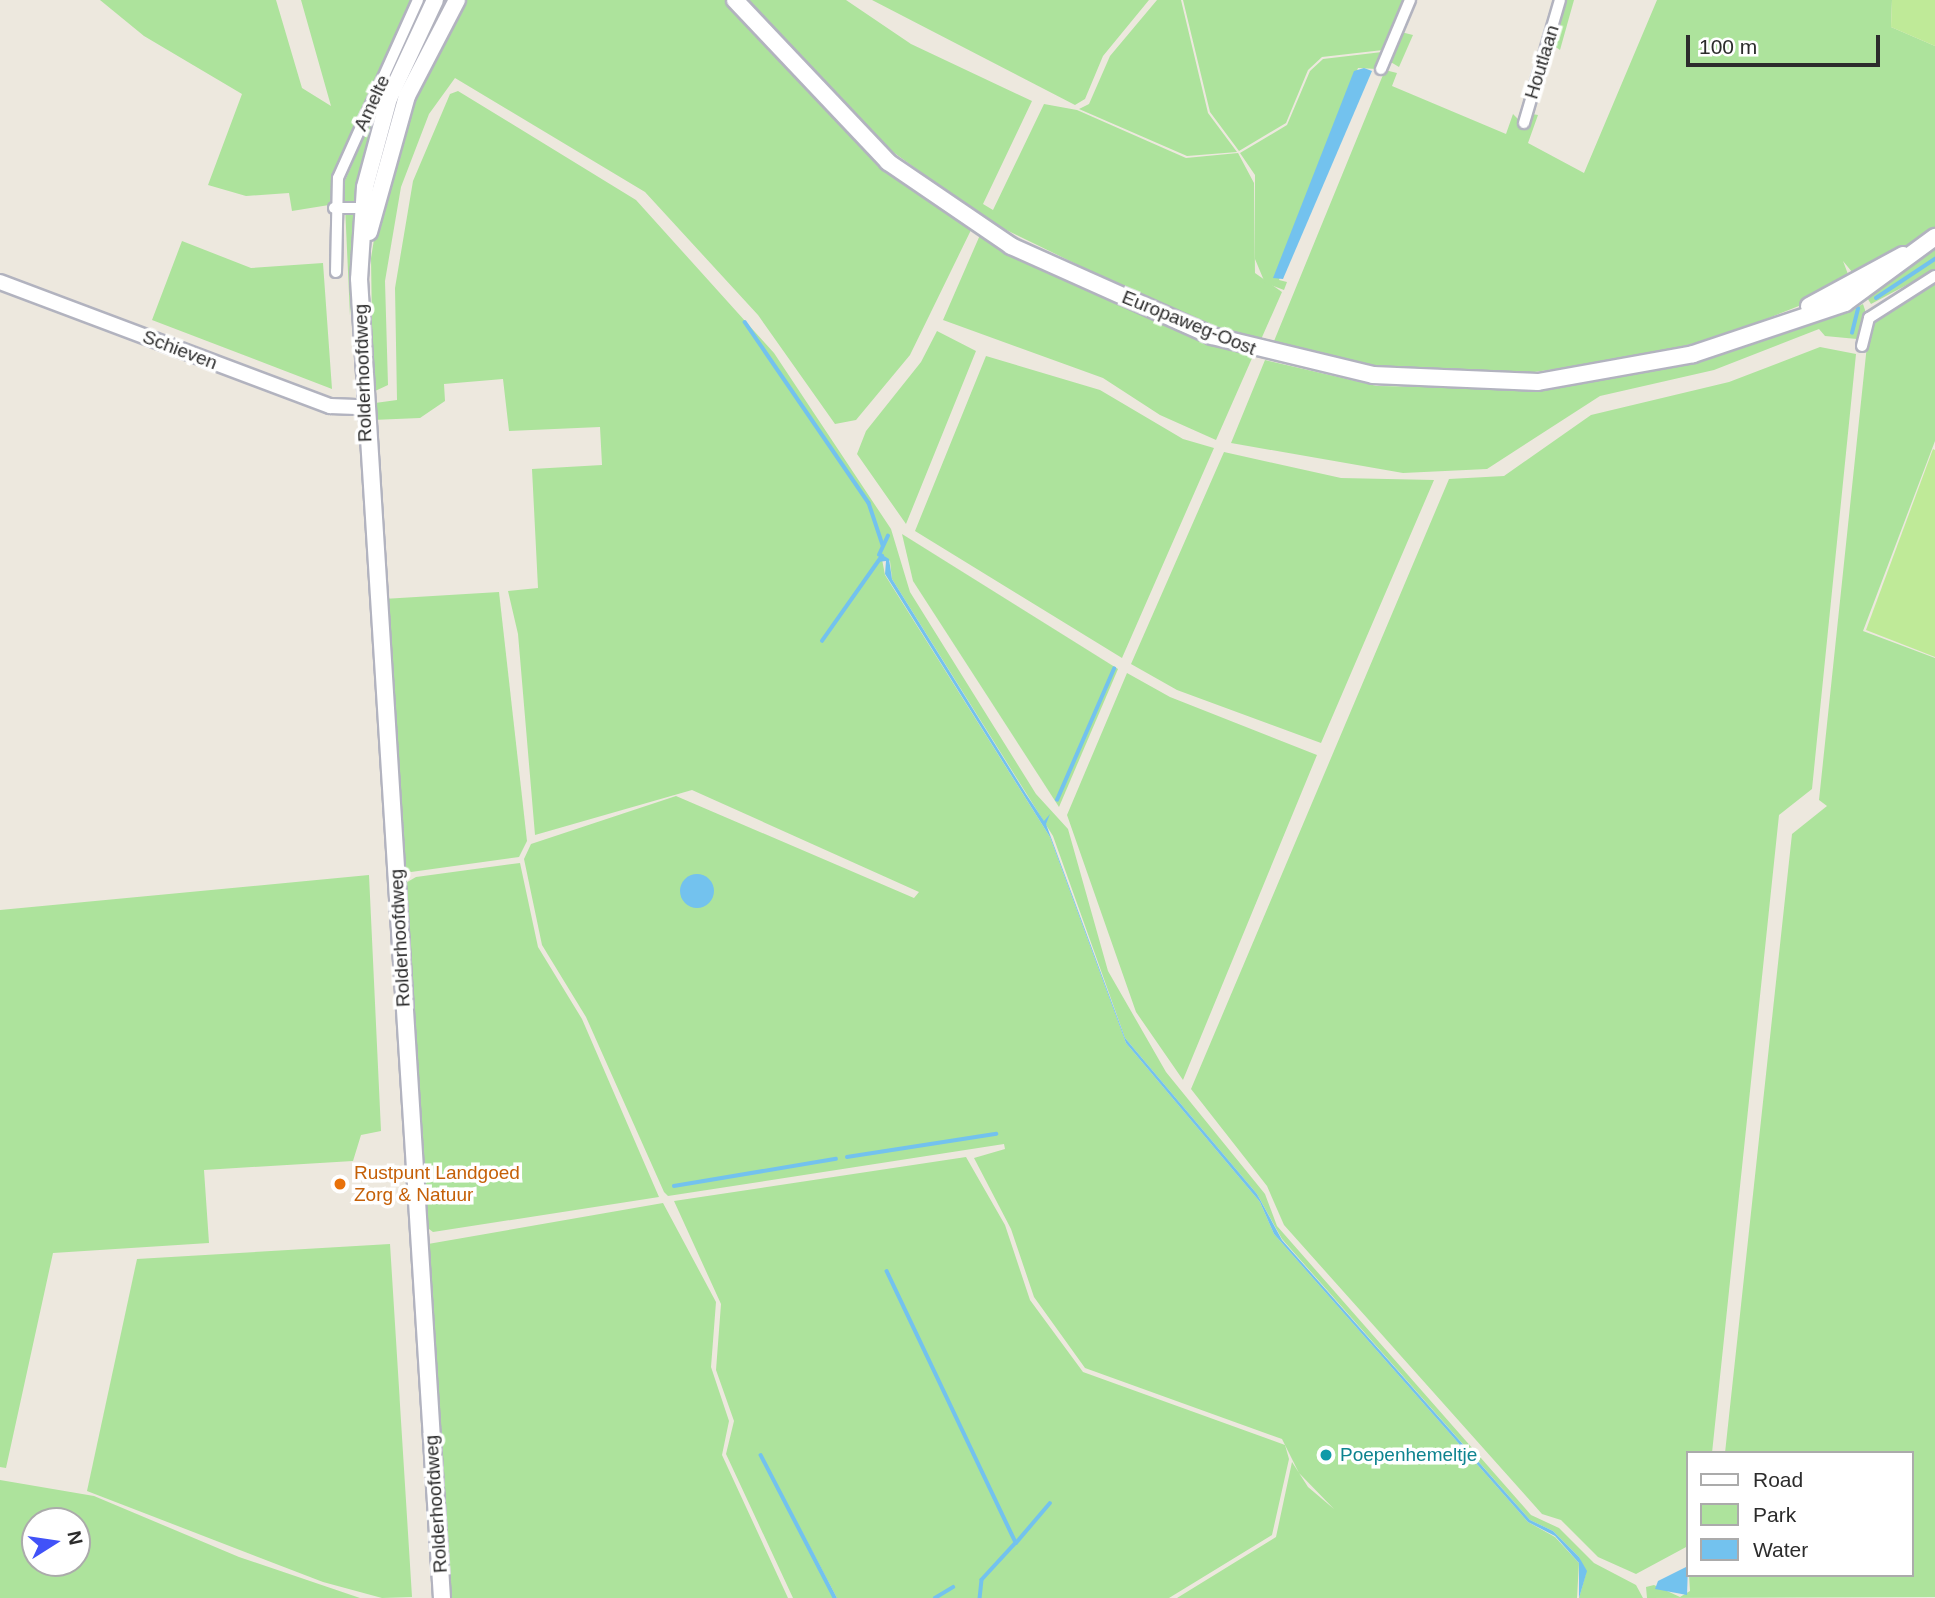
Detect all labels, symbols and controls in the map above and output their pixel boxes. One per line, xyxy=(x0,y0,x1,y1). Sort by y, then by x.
scale bar xyxy=(1690,21,1884,65)
street label: Houtlaan xyxy=(1520,22,1564,102)
text: 100 m xyxy=(1699,35,1757,58)
street label: Amelte xyxy=(349,71,395,135)
street label: Europaweg-Oost xyxy=(1119,286,1259,360)
street label: Rolderhoofdweg xyxy=(349,303,377,443)
street label: Schieven xyxy=(139,325,221,375)
street label: Rolderhoofdweg xyxy=(385,868,415,1008)
place label: Rustpunt Landgoed Zorg & Natuur xyxy=(354,1162,520,1206)
marker: Rustpunt Landgoed Zorg & Natuur xyxy=(332,1176,348,1192)
street label: Rolderhoofdweg xyxy=(420,1434,452,1574)
place label: Poepenhemeltje xyxy=(1340,1444,1477,1466)
marker: Poepenhemeltje xyxy=(1318,1447,1334,1463)
legend xyxy=(1686,1451,1914,1577)
text: Road xyxy=(1753,1468,1803,1491)
text: Park xyxy=(1753,1503,1796,1526)
north arrow xyxy=(21,1507,91,1577)
text: N xyxy=(63,1529,87,1547)
text: Water xyxy=(1753,1538,1808,1561)

